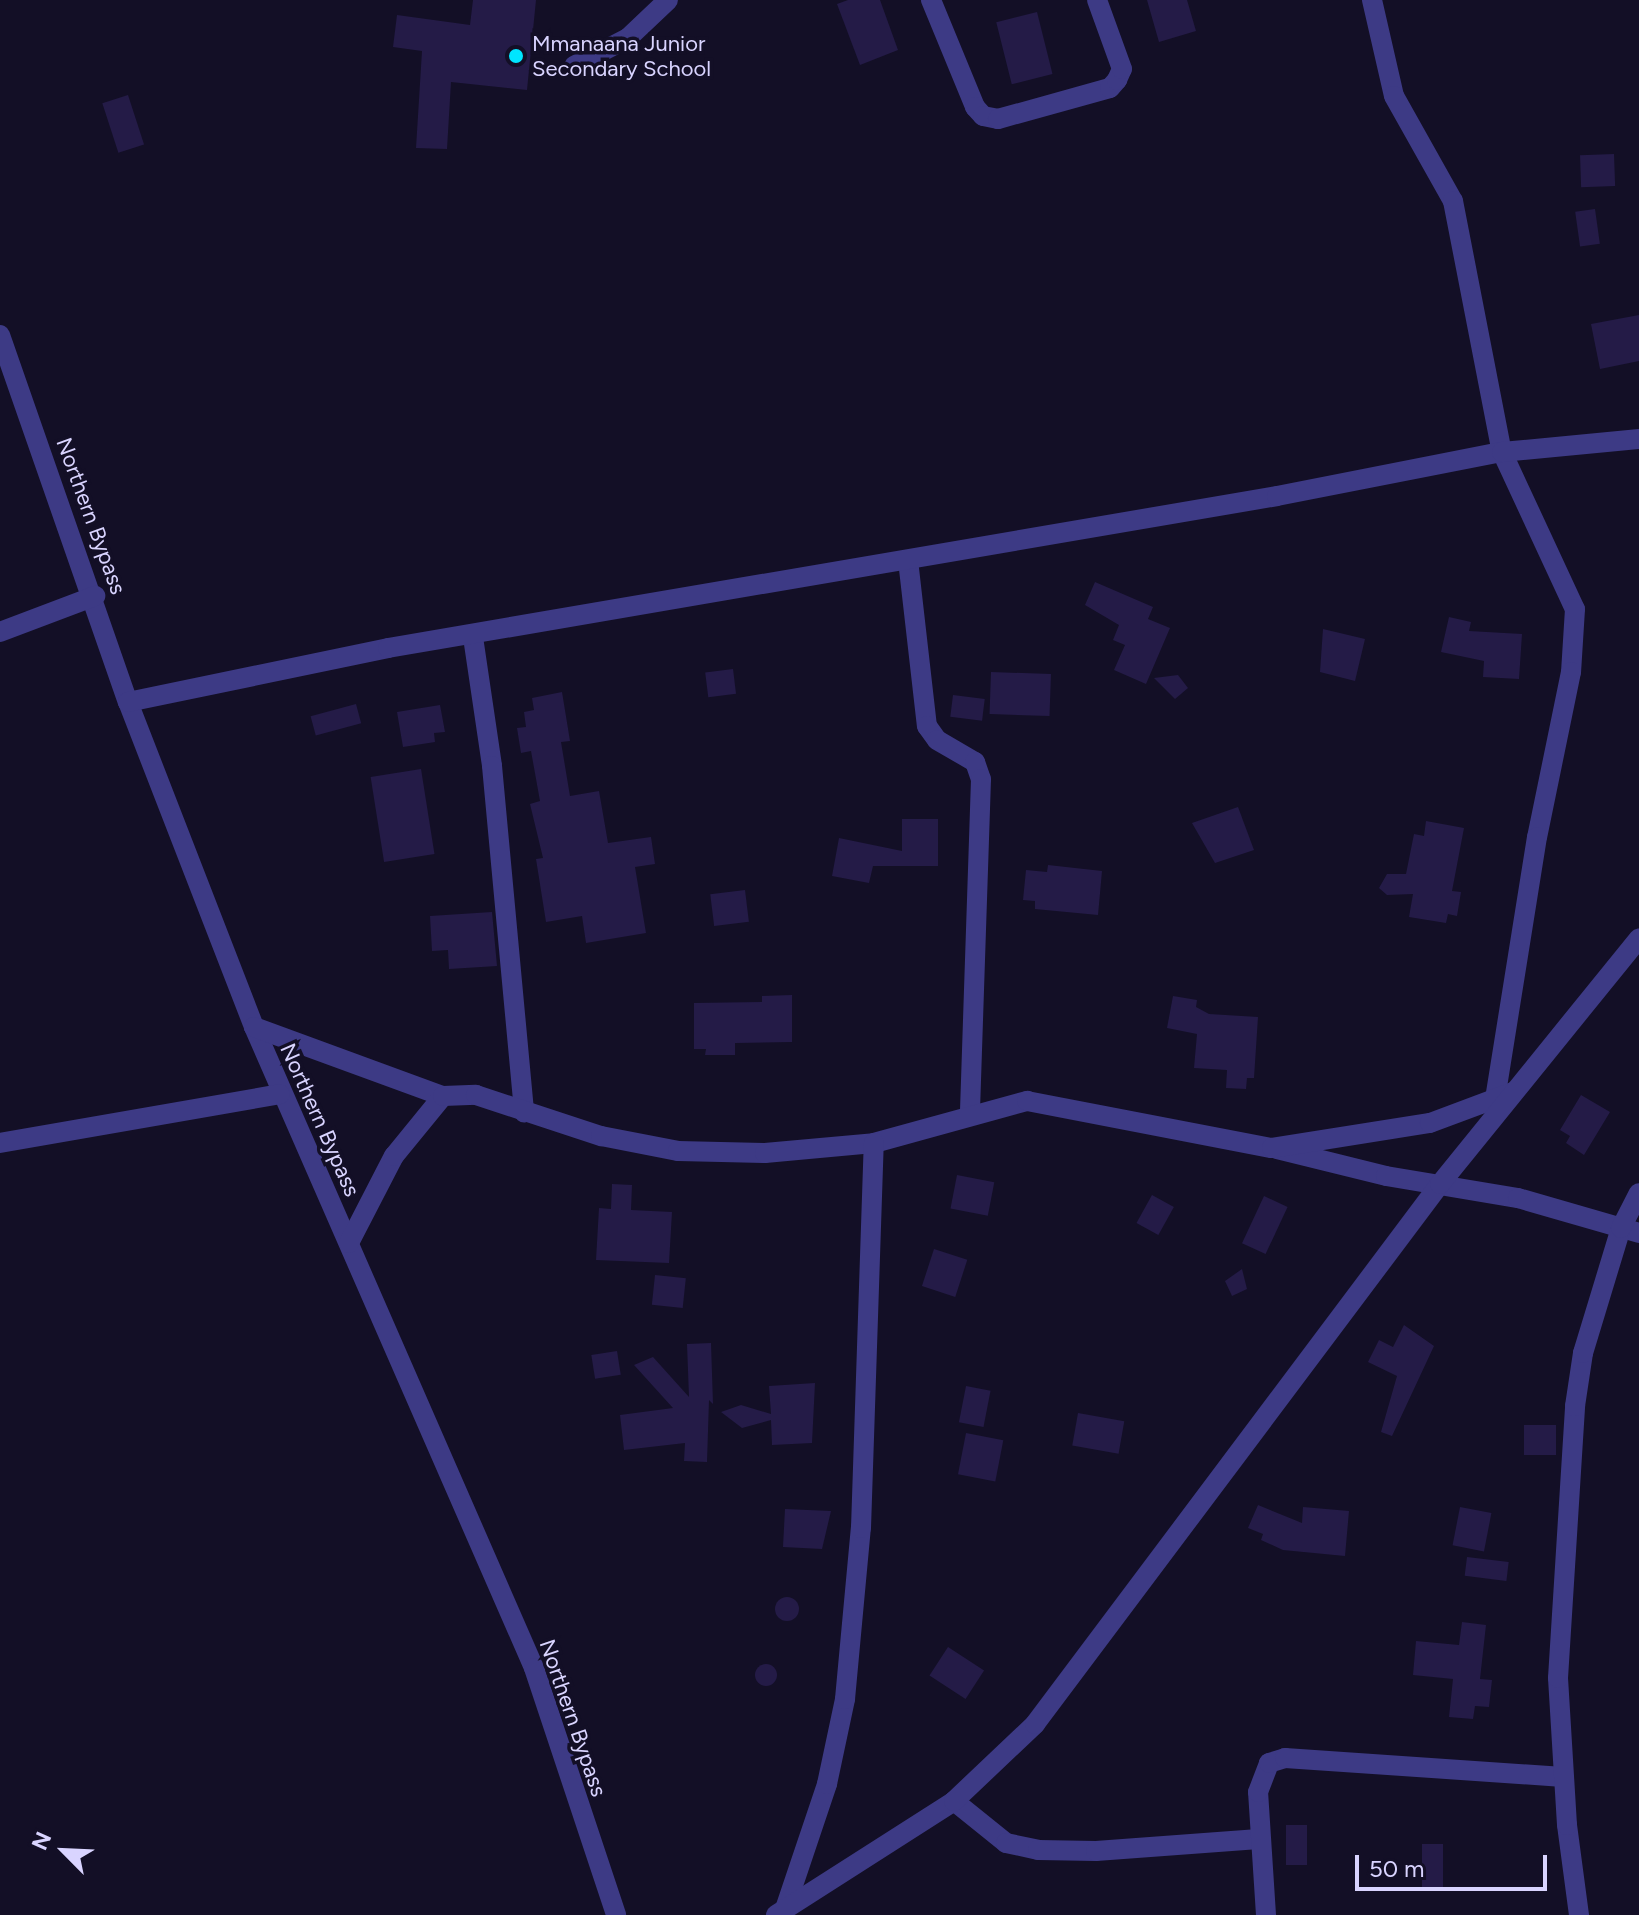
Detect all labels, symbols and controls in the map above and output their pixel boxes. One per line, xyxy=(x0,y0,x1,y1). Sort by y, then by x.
place label: Mmanaana Junior Secondary School xyxy=(532,30,711,82)
marker: Mmanaana Junior Secondary School xyxy=(507,47,525,65)
street label: Northern Bypass xyxy=(50,434,132,598)
street label: Northern Bypass xyxy=(274,1039,366,1201)
street label: Northern Bypass xyxy=(534,1636,612,1800)
north arrow xyxy=(24,1811,104,1891)
text: N xyxy=(26,1828,57,1854)
scale bar xyxy=(1359,1839,1551,1889)
text: 50 m xyxy=(1369,1854,1425,1883)

